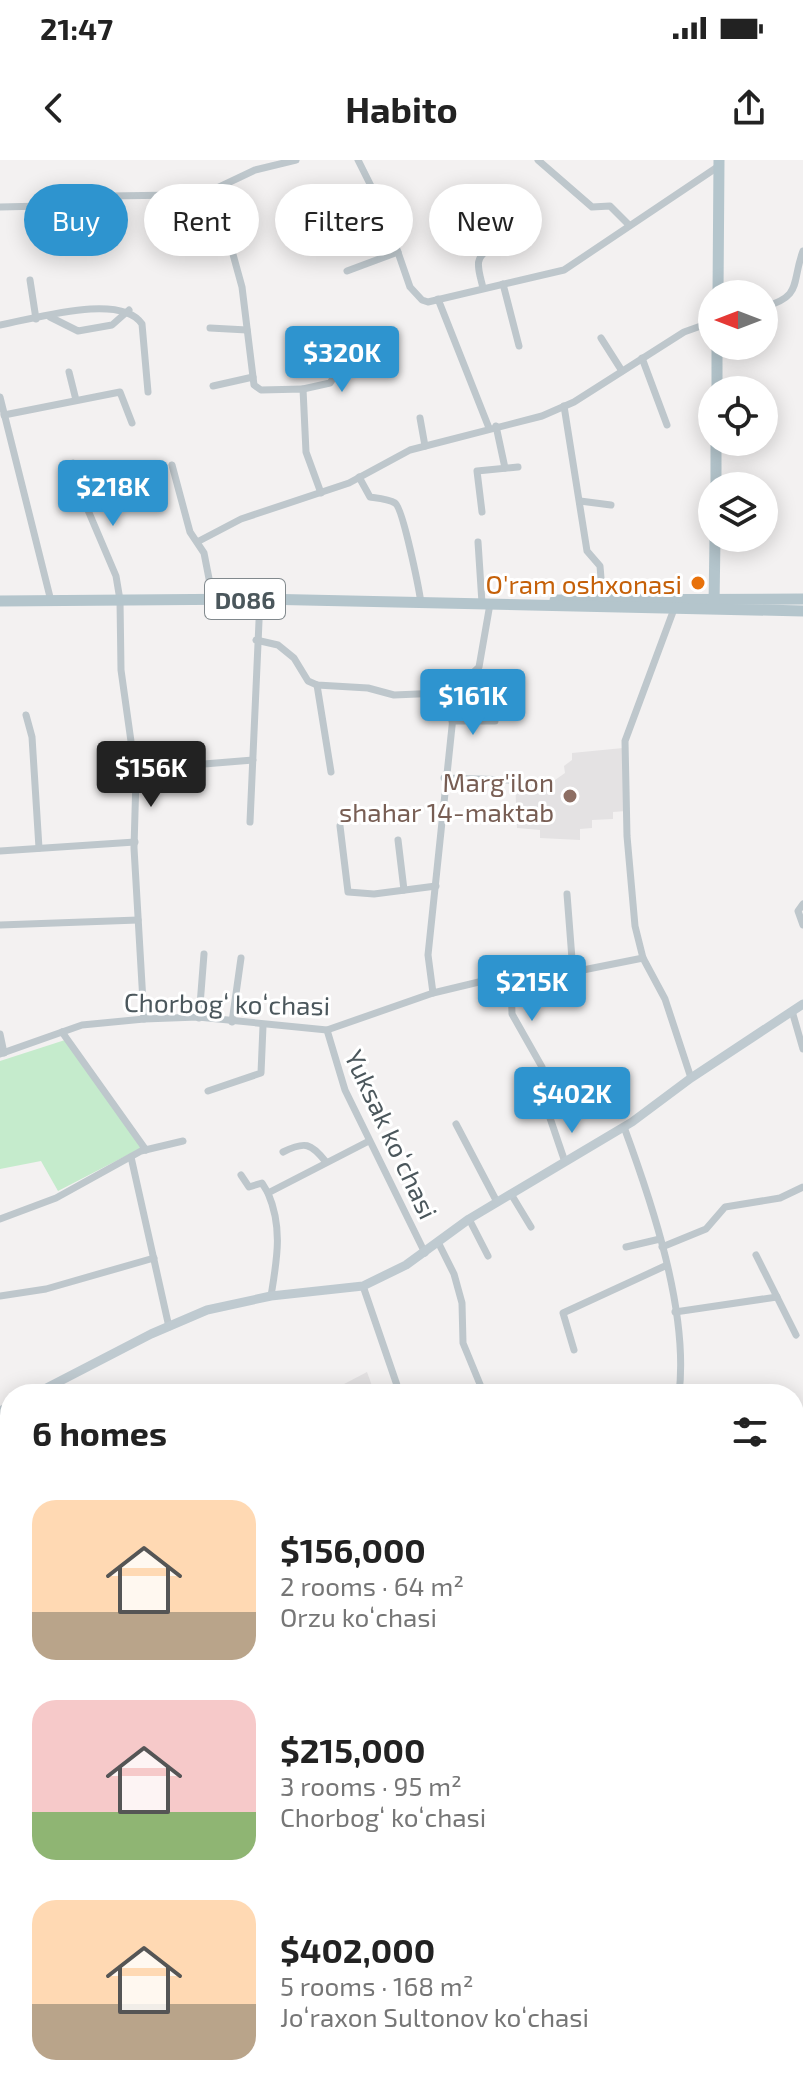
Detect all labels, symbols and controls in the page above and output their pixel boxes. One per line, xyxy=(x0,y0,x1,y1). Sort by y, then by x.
text: 21:47 xyxy=(40,10,113,46)
icon: back xyxy=(32,86,76,130)
icon: share xyxy=(727,86,771,130)
text: Habito xyxy=(345,87,458,130)
chip: Buy xyxy=(24,184,128,256)
chip: Rent xyxy=(144,184,259,256)
chip: Filters xyxy=(275,184,413,256)
chip: New xyxy=(429,184,542,256)
north arrow xyxy=(698,280,778,360)
map controls xyxy=(698,280,778,552)
pin: $320K xyxy=(286,326,398,394)
text: $320K xyxy=(303,336,381,367)
button: locate xyxy=(698,376,778,456)
pin: $218K xyxy=(57,460,169,528)
text: $218K xyxy=(76,470,150,501)
button: layers xyxy=(698,472,778,552)
place label: O'ram oshxonasi xyxy=(486,568,682,599)
marker: O'ram oshxonasi xyxy=(689,574,707,592)
road number: D086 xyxy=(205,579,285,619)
pin: $161K xyxy=(417,669,529,737)
text: $161K xyxy=(438,679,508,710)
pin: $156K xyxy=(95,741,207,809)
text: $156K xyxy=(115,751,187,782)
place label: Marg'ilon shahar 14-maktab xyxy=(339,766,554,827)
marker: Marg'ilon shahar 14-maktab xyxy=(561,787,579,805)
pin: $215K xyxy=(476,955,588,1023)
text: $215K xyxy=(496,965,568,996)
street label: Chorbogʻ koʻchasi xyxy=(124,986,330,1020)
street label: Yuksak koʻchasi xyxy=(339,1045,445,1223)
pin: $402K xyxy=(516,1067,628,1135)
text: $402K xyxy=(532,1077,612,1108)
icon: filters xyxy=(728,1410,772,1454)
text: 6 homes xyxy=(32,1412,167,1453)
text: $156,000 xyxy=(280,1529,426,1570)
icon: home xyxy=(96,1532,192,1628)
text: 2 rooms · 64 m² xyxy=(280,1570,464,1601)
text: Orzu koʻchasi xyxy=(280,1601,437,1632)
text: $215,000 xyxy=(280,1729,426,1770)
icon: home xyxy=(96,1732,192,1828)
text: 3 rooms · 95 m² xyxy=(280,1770,462,1801)
text: Chorbogʻ koʻchasi xyxy=(280,1801,486,1832)
text: $402,000 xyxy=(280,1929,435,1970)
icon: home xyxy=(96,1932,192,2028)
text: 5 rooms · 168 m² xyxy=(280,1970,473,2001)
text: Joʻraxon Sultonov koʻchasi xyxy=(280,2001,589,2032)

